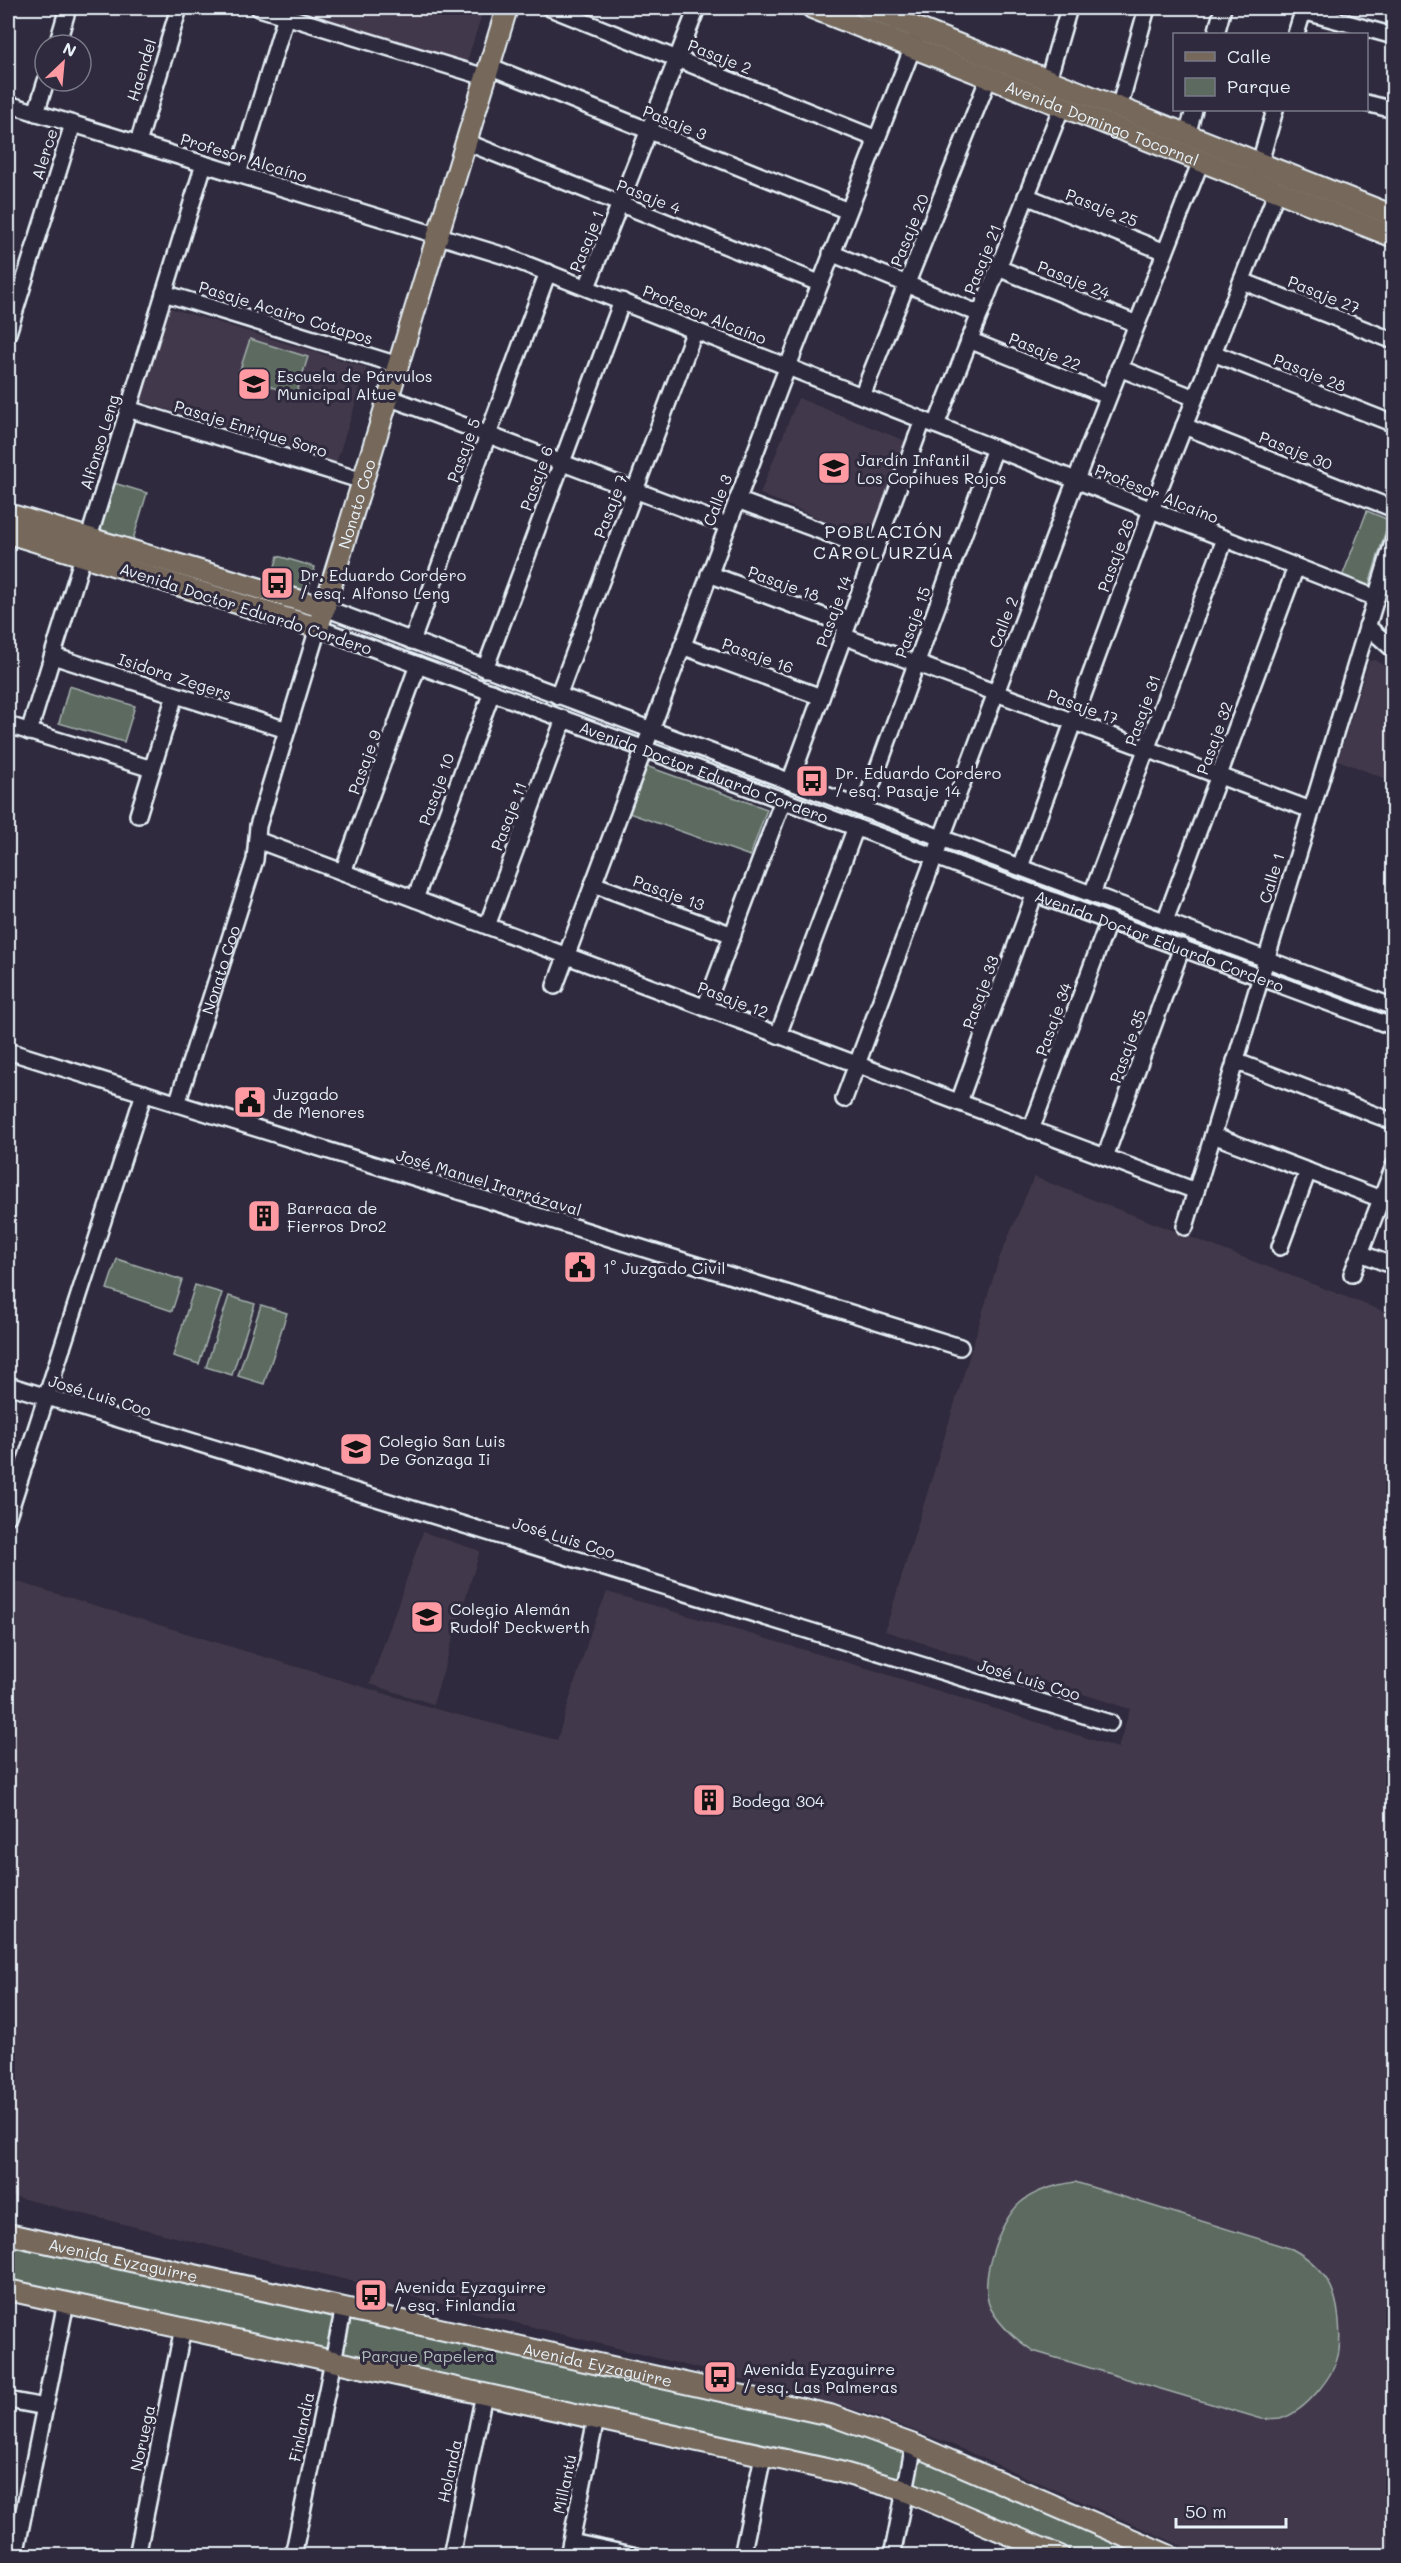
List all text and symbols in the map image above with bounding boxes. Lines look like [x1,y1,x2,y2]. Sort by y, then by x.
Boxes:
north arrow [33,33,93,93]
legend [1173,33,1368,111]
street label: Pasaje 2 [685,34,755,78]
street label: Haendel [122,36,160,104]
text: N [60,37,80,61]
text: Calle [1227,44,1271,68]
text: Parque [1227,74,1291,98]
street label: Avenida Domingo Tocornal [1003,75,1202,170]
street label: Pasaje 3 [640,100,710,144]
street label: Alerce [26,126,62,182]
street label: Profesor Alcaíno [178,128,310,186]
street label: Pasaje 4 [614,174,685,219]
street label: Pasaje 25 [1063,183,1141,231]
street label: Pasaje 20 [885,190,933,269]
street label: Pasaje 1 [564,207,608,275]
street label: Pasaje 21 [958,221,1006,297]
street label: Pasaje 24 [1035,255,1114,303]
street label: Pasaje 27 [1285,270,1363,318]
street label: Pasaje Acairo Cotapos [196,276,376,348]
street label: Profesor Alcaíno [640,280,770,348]
street label: Pasaje 22 [1006,327,1084,375]
street label: Pasaje 28 [1271,348,1350,396]
place label: Escuela de Párvulos Municipal Altue [277,365,433,404]
school or university icon: Escuela de Párvulos Municipal Altue [236,366,272,402]
street label: Alfonso Leng [75,392,123,492]
street label: Pasaje Enrique Soro [172,395,330,461]
street label: Pasaje 5 [442,415,484,485]
street label: Pasaje 30 [1256,426,1336,474]
street label: Pasaje 6 [515,443,557,513]
place label: Jardín Infantil Los Copihues Rojos [857,449,1006,488]
school or university icon: Jardín Infantil Los Copihues Rojos [816,450,852,486]
street label: Nonato Coo [332,457,379,551]
street label: Profesor Alcaíno [1092,459,1222,527]
street label: Pasaje 7 [588,471,632,541]
street label: Calle 3 [698,471,736,529]
street label: Pasaje 26 [1092,515,1138,595]
district label: POBLACIÓN CAROL URZÚA [813,519,955,564]
street label: Avenida Doctor Eduardo Cordero [117,557,375,659]
street label: Pasaje 18 [745,560,823,606]
place label: Dr. Eduardo Cordero / esq. Alfonso Leng [300,564,466,603]
bus stop icon: Dr. Eduardo Cordero / esq. Alfonso Leng [259,565,295,601]
street label: Pasaje 14 [810,572,856,650]
street label: Pasaje 15 [889,583,935,661]
street label: Calle 2 [984,593,1022,651]
street label: Pasaje 16 [719,632,797,678]
street label: Isidora Zegers [116,648,234,704]
street label: Pasaje 31 [1119,671,1165,749]
street label: Pasaje 17 [1045,683,1121,729]
street label: Pasaje 32 [1191,699,1237,777]
street label: Avenida Doctor Eduardo Cordero [577,715,832,827]
street label: Pasaje 9 [343,727,385,797]
street label: Pasaje 10 [413,750,459,828]
place label: Dr. Eduardo Cordero / esq. Pasaje 14 [835,762,1001,801]
bus stop icon: Dr. Eduardo Cordero / esq. Pasaje 14 [794,763,830,799]
street label: Pasaje 11 [485,779,531,853]
street label: Calle 1 [1253,850,1289,906]
street label: Pasaje 13 [630,869,708,915]
street label: Avenida Doctor Eduardo Cordero [1032,884,1287,996]
street label: Nonato Coo [196,923,244,1017]
street label: Pasaje 33 [957,952,1003,1032]
street label: Pasaje 12 [695,976,771,1022]
street label: Pasaje 34 [1030,979,1076,1059]
street label: Pasaje 35 [1104,1006,1150,1086]
place label: Juzgado de Menores [273,1083,365,1122]
public building icon: Juzgado de Menores [232,1084,268,1120]
street label: José Manuel Irarrázaval [394,1144,584,1220]
place label: Barraca de Fierros Dro2 [287,1197,387,1236]
building icon: Barraca de Fierros Dro2 [246,1198,282,1234]
public building icon: 1° Juzgado Civil [562,1249,598,1285]
place label: 1° Juzgado Civil [603,1257,726,1278]
street label: José Luis Coo [46,1369,154,1421]
place label: Colegio San Luis De Gonzaga Ii [379,1430,505,1469]
school or university icon: Colegio San Luis De Gonzaga Ii [338,1431,374,1467]
street label: José Luis Coo [510,1511,618,1563]
place label: Colegio Alemán Rudolf Deckwerth [450,1598,589,1637]
school or university icon: Colegio Alemán Rudolf Deckwerth [409,1599,445,1635]
street label: José Luis Coo [975,1653,1083,1705]
building icon: Bodega 304 [691,1782,727,1818]
place label: Bodega 304 [732,1790,825,1811]
street label: Avenida Eyzaguirre [47,2233,200,2286]
place label: Avenida Eyzaguirre / esq. Finlandia [394,2276,546,2315]
bus stop icon: Avenida Eyzaguirre / esq. Finlandia [353,2277,389,2313]
street label: Avenida Eyzaguirre [521,2337,674,2391]
park label: Parque Papelera [361,2345,495,2366]
place label: Avenida Eyzaguirre / esq. Las Palmeras [743,2358,898,2397]
bus stop icon: Avenida Eyzaguirre / esq. Las Palmeras [702,2359,738,2395]
street label: Finlandia [283,2390,319,2464]
street label: Noruega [125,2403,159,2473]
street label: Holanda [432,2438,466,2504]
street label: Millantú [547,2452,581,2516]
scale bar [1176,2491,1286,2529]
text: 50 m [1185,2499,1227,2523]

